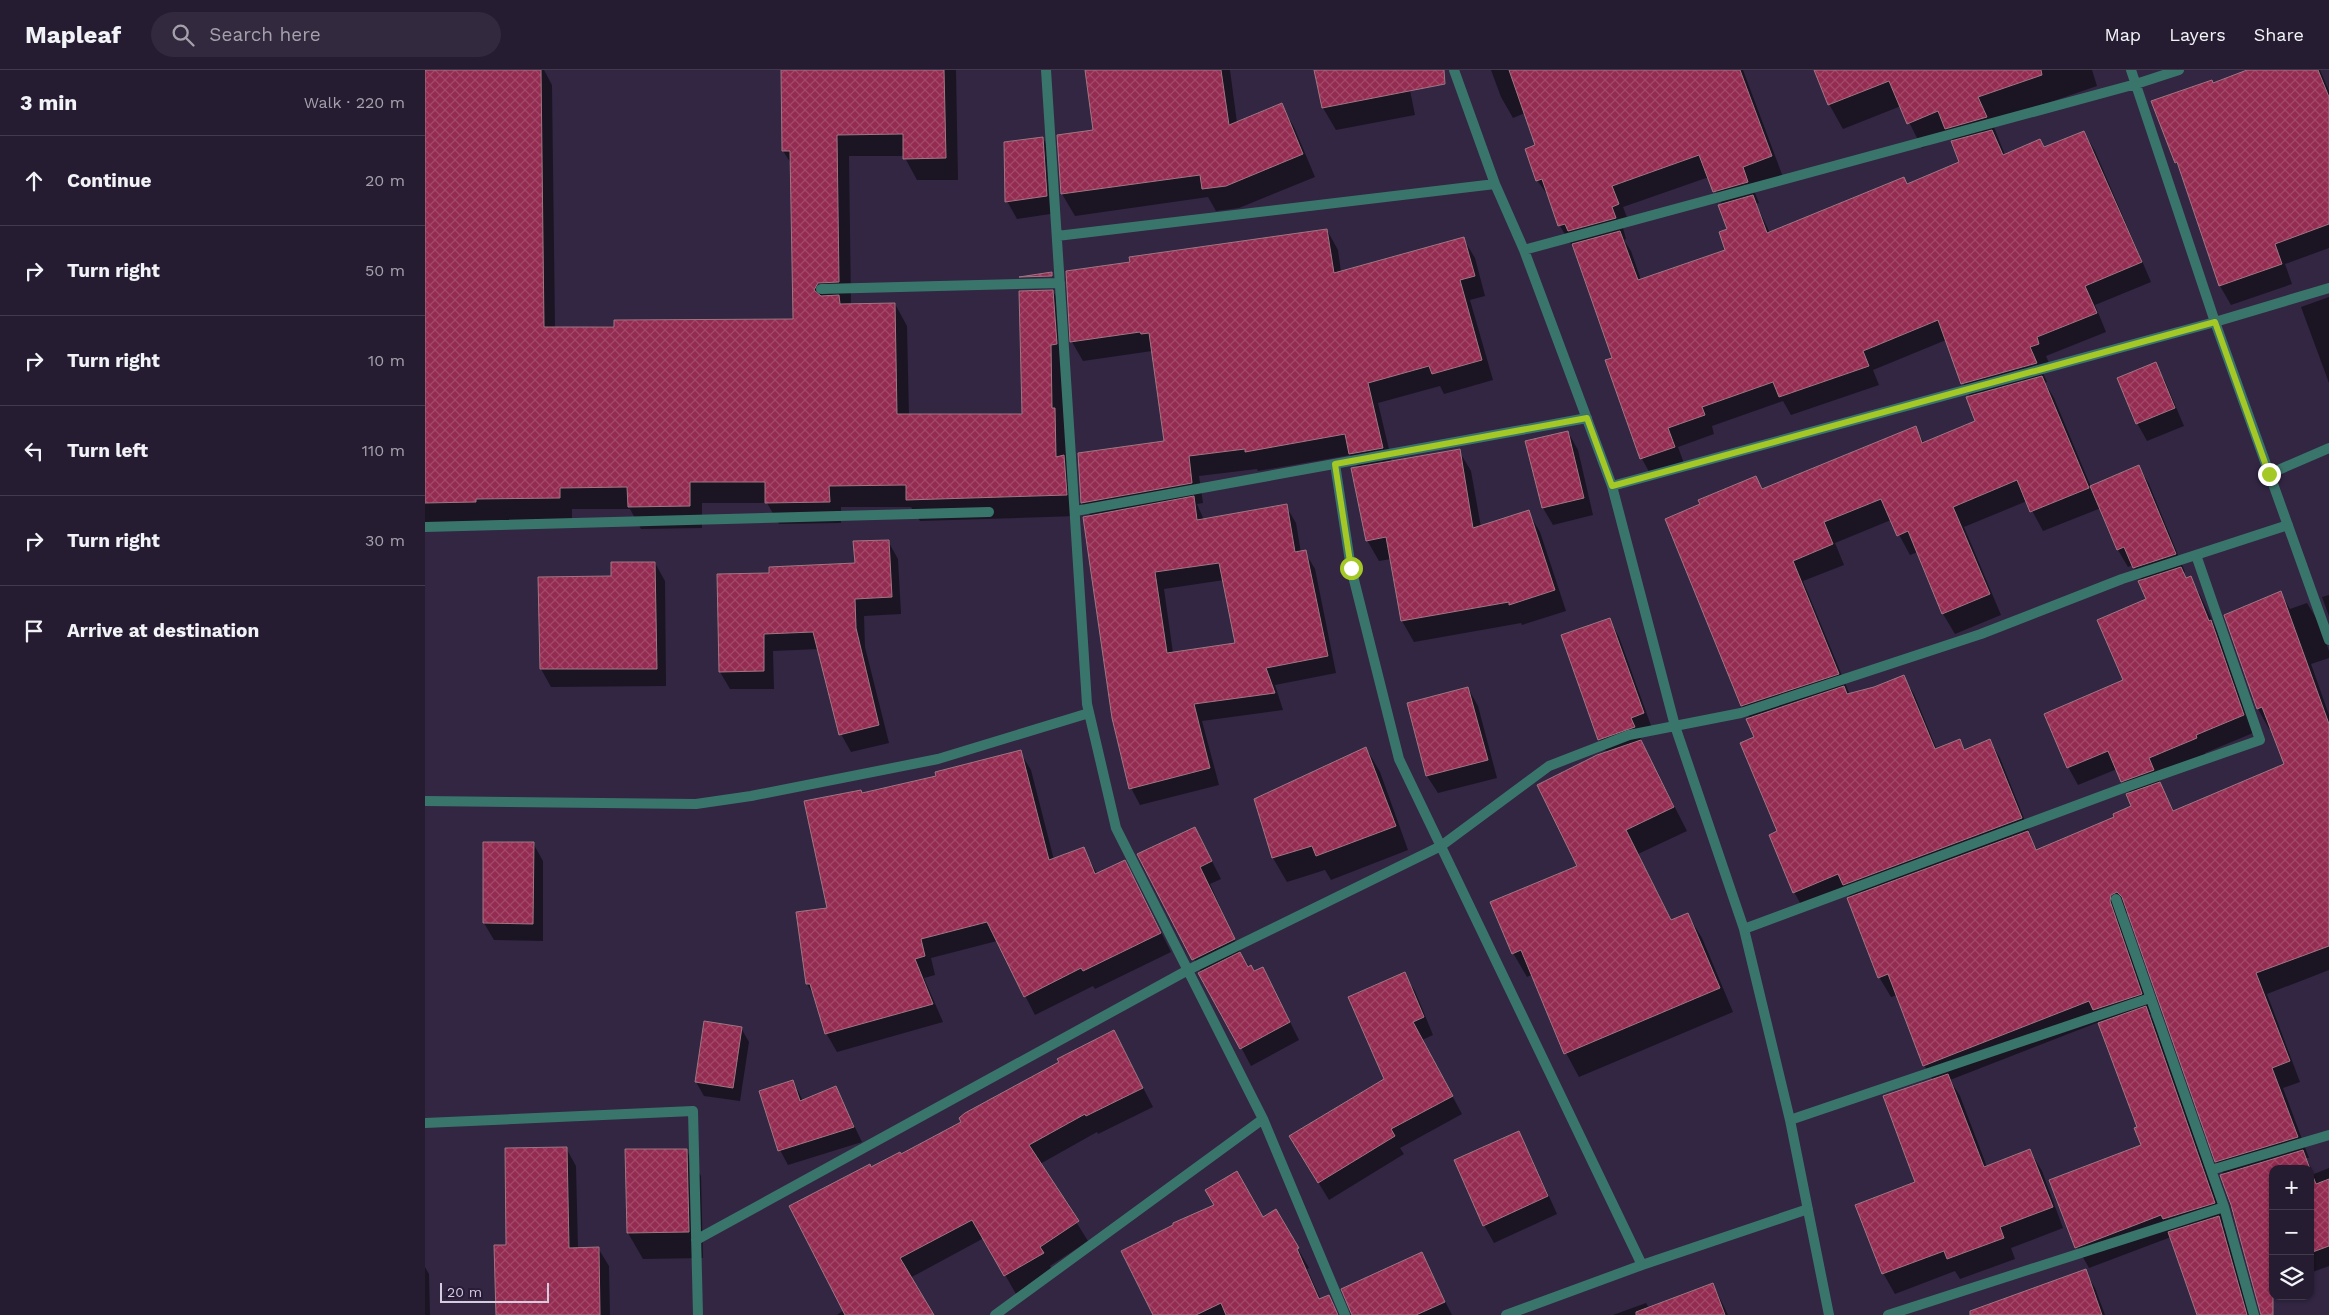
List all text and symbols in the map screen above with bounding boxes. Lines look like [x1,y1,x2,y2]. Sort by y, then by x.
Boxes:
search box [151,12,501,57]
text: Mapleaf [25,21,121,49]
icon: search [169,21,197,49]
text: Search here [209,23,321,46]
text: Map [2104,24,2141,45]
text: Layers [2169,24,2226,45]
text: Share [2254,24,2304,45]
text: 3 min [20,90,77,115]
text: Walk · 220 m [304,93,405,112]
icon: ahead [20,167,48,195]
text: Continue [67,169,151,192]
text: 20 m [365,171,405,190]
icon: right [20,257,48,285]
text: Turn right [67,259,160,282]
text: 50 m [365,261,405,280]
icon: right [20,347,48,375]
text: Turn right [67,349,160,372]
text: 10 m [368,351,405,370]
icon: left [20,437,48,465]
text: Turn left [67,439,148,462]
text: 110 m [362,441,405,460]
route end [2258,463,2281,486]
icon: right [20,527,48,555]
text: Turn right [67,529,160,552]
text: 30 m [365,531,405,550]
route start [1340,557,1363,580]
icon: arrive [20,617,48,645]
text: Arrive at destination [67,619,259,642]
map controls [2269,1165,2314,1300]
button: + [2269,1165,2314,1210]
button: − [2269,1210,2314,1255]
button: layers [2269,1255,2314,1300]
scale bar [440,1280,549,1303]
text: 20 m [447,1284,482,1300]

